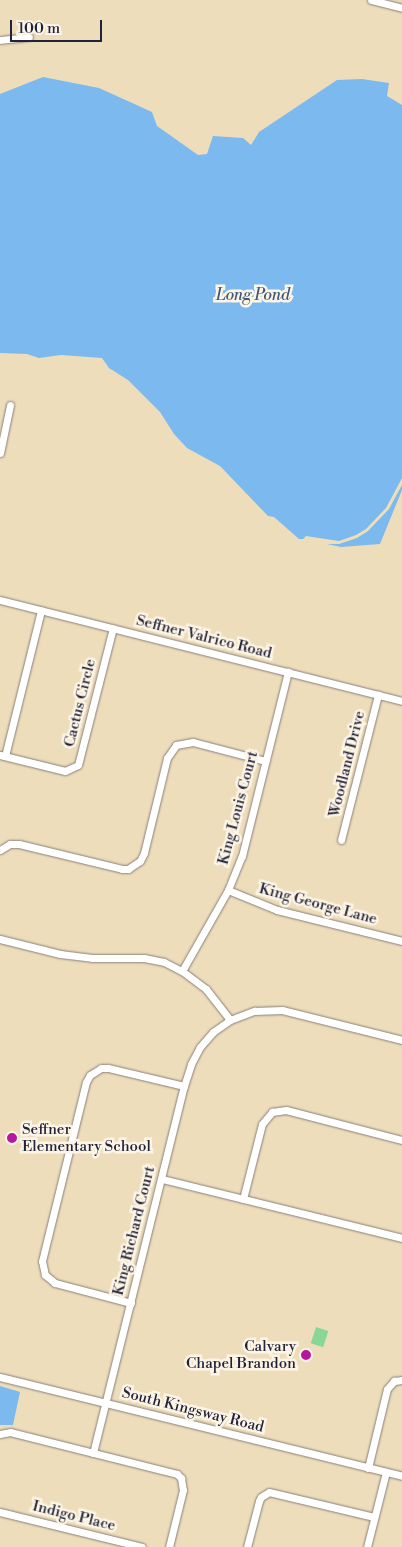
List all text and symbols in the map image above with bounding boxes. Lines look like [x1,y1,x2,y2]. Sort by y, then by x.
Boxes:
scale bar [12,10,105,42]
text: 100 m [18,19,60,38]
water label: Long Pond [216,285,290,305]
street label: Seffner Valrico Road [134,611,274,663]
street label: Cactus Circle [60,657,100,749]
street label: Woodland Drive [325,709,369,819]
street label: King Louis Court [214,749,262,867]
street label: King George Lane [257,880,379,928]
place label: Seffner Elementary School [22,1120,151,1155]
marker: Seffner Elementary School [6,1132,18,1144]
street label: King Richard Court [109,1165,159,1297]
place label: Calvary Chapel Brandon [186,1337,296,1372]
marker: Calvary Chapel Brandon [300,1349,312,1361]
street label: South Kingsway Road [120,1384,266,1436]
street label: Indigo Place [31,1497,117,1535]

